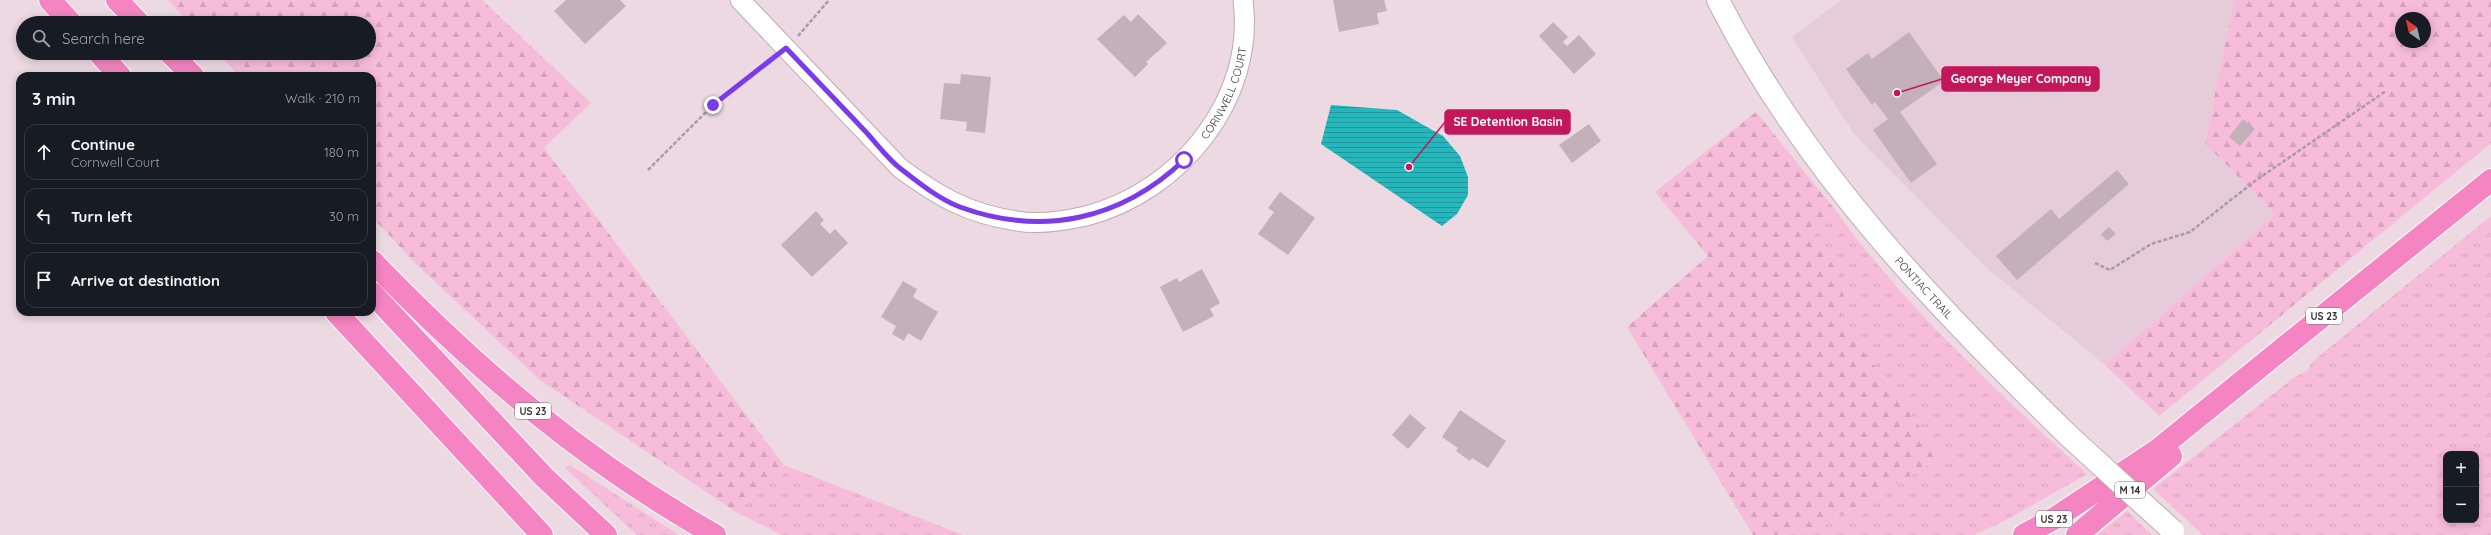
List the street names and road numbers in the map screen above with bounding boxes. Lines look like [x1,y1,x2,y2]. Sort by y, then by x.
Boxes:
street label: CORNWELL COURT [1198,46,1250,142]
street label: PONTIAC TRAIL [1892,254,1956,322]
road number: US 23 [2306,308,2342,324]
road number: US 23 [515,403,551,419]
road number: M 14 [2115,482,2145,498]
road number: US 23 [2036,511,2072,527]

